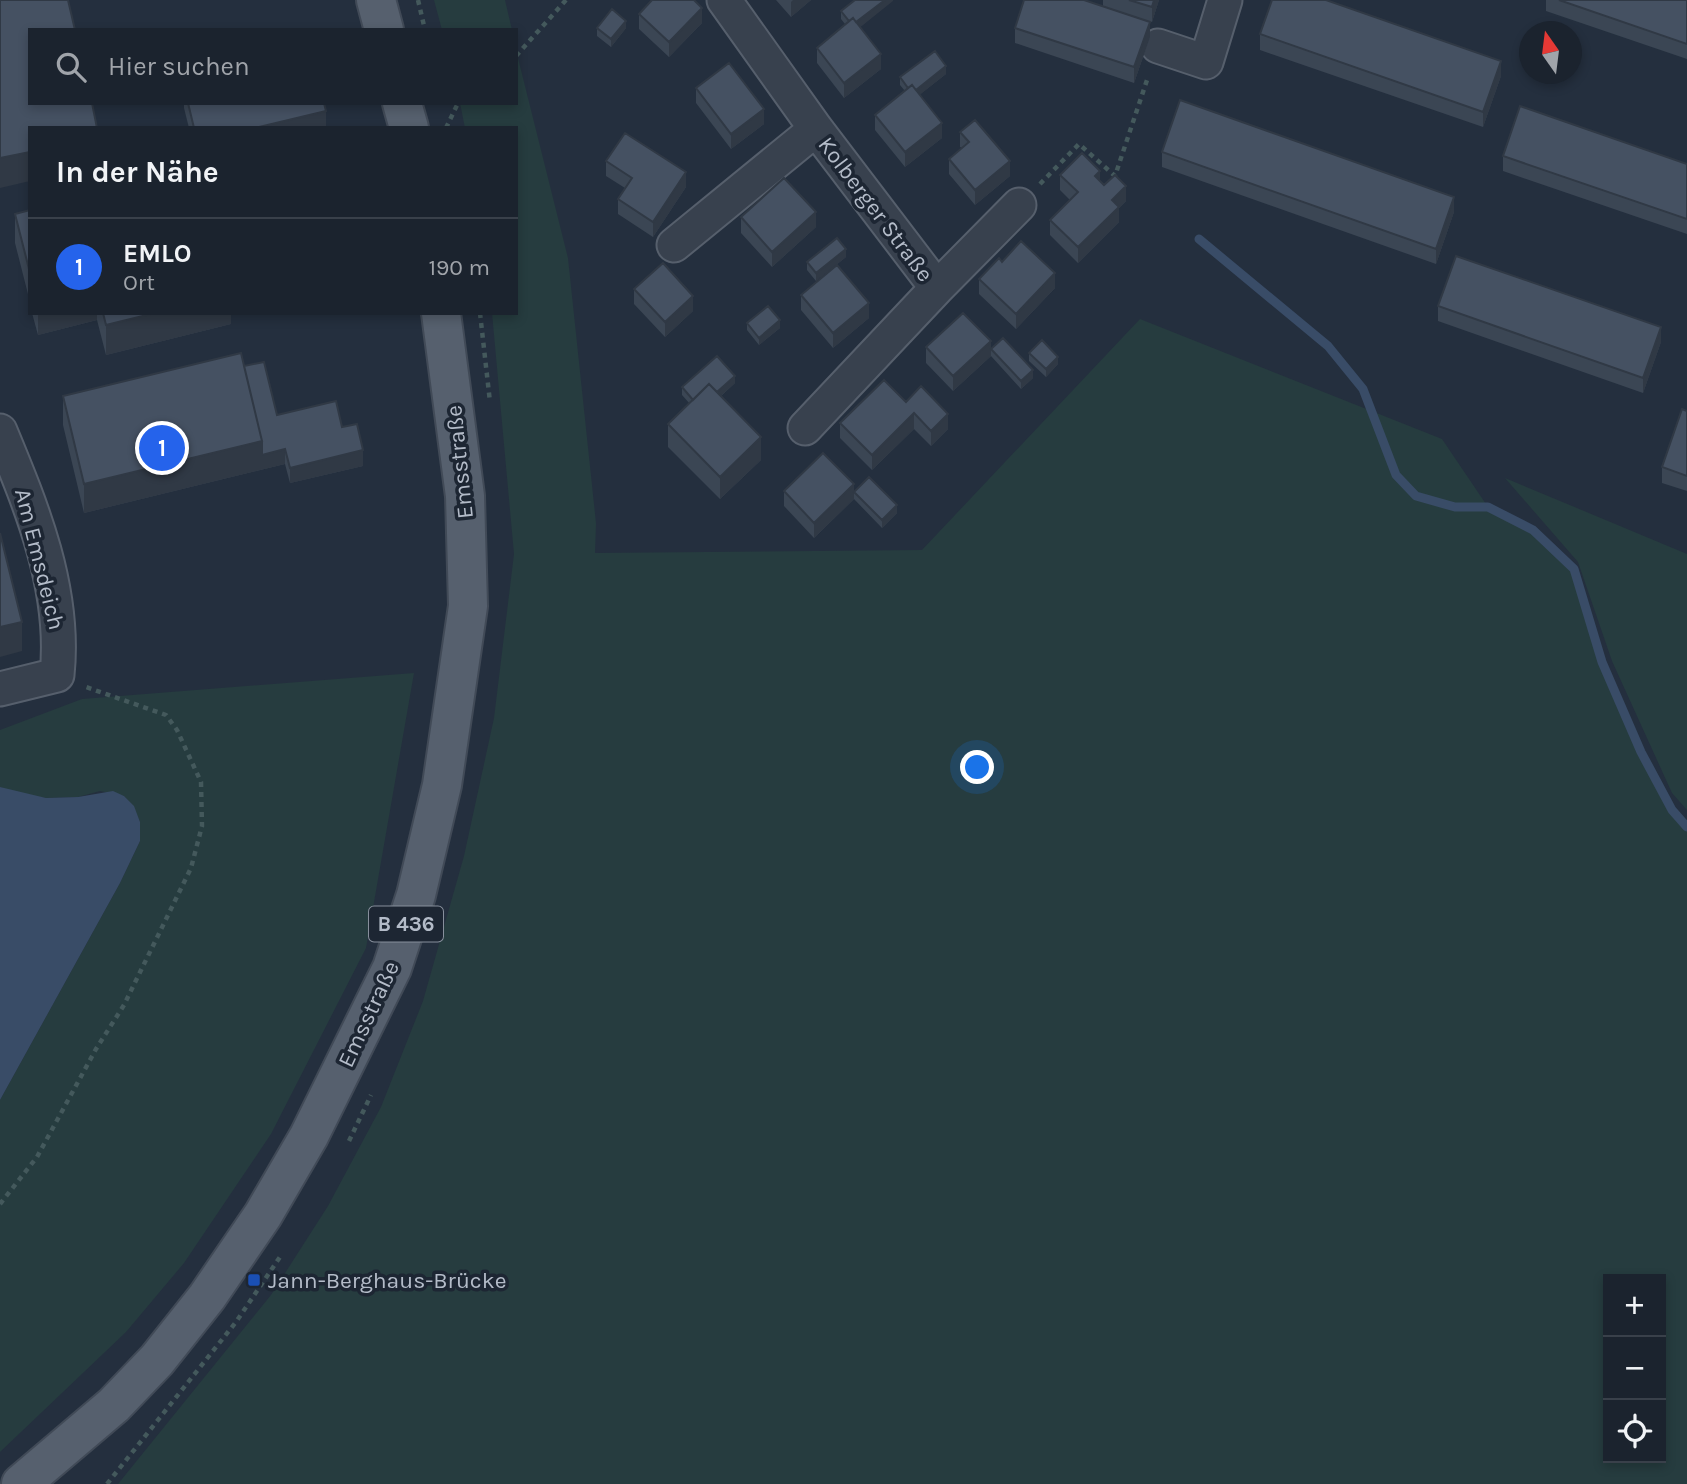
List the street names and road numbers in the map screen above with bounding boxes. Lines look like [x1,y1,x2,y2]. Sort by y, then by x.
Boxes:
street label: Kolberger Straße [812,132,939,287]
street label: Emsstraße [440,404,479,520]
street label: Am Emsdeich [9,486,70,633]
road number: B 436 [369,906,443,942]
street label: Emsstraße [332,957,405,1072]

